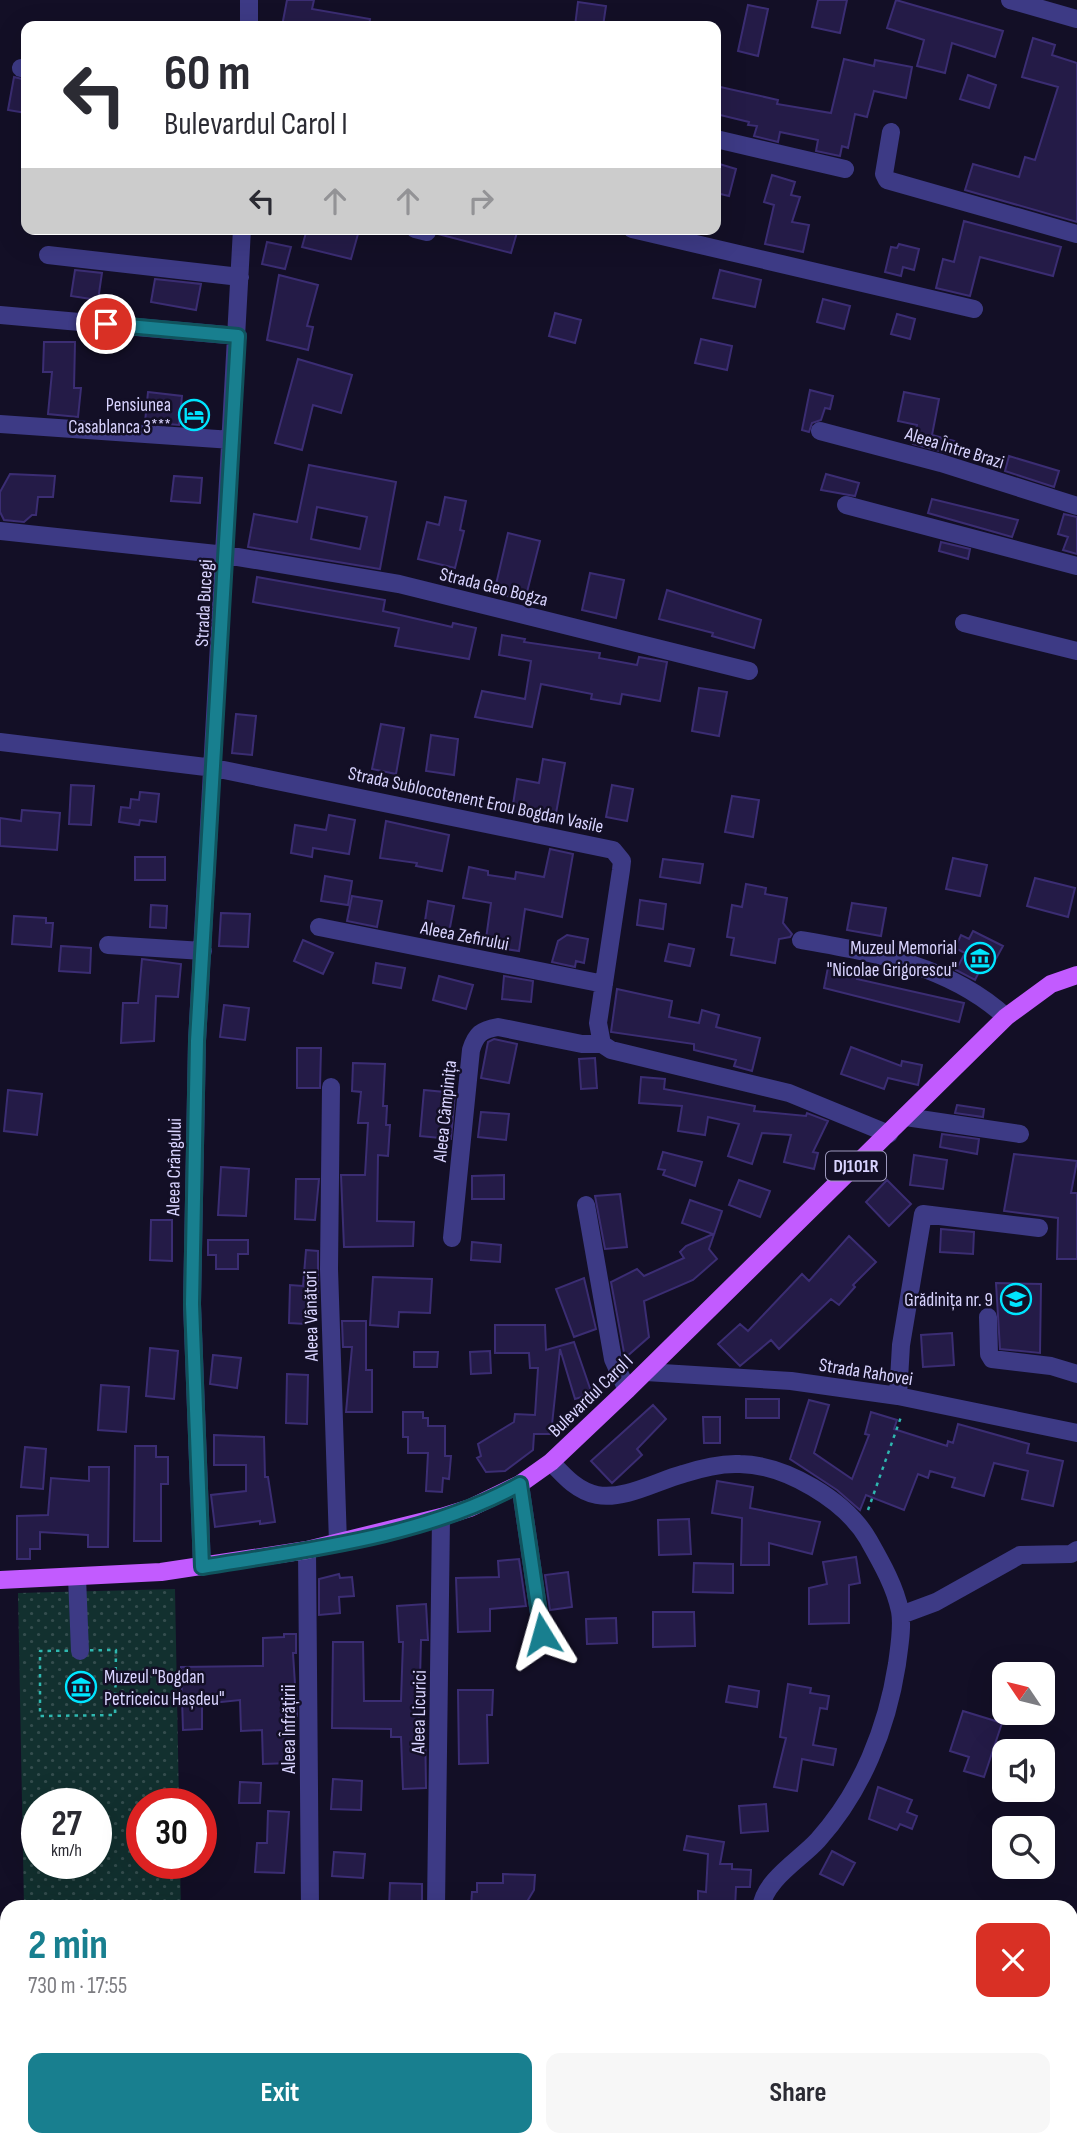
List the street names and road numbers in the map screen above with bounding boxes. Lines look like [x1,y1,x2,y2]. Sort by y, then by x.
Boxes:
street label: Aleea Între Brazi [901,422,1007,474]
street label: Strada Bucegi [191,559,218,647]
street label: Strada Geo Bogza [437,563,550,612]
street label: Strada Sublocotenent Erou Bogdan Vasile [346,762,605,839]
street label: Aleea Zefirului [418,916,511,956]
street label: Aleea Câmpinița [429,1059,462,1164]
street label: Aleea Crângului [162,1118,187,1217]
road number: DJ101R [826,1152,886,1181]
street label: Aleea Vânători [299,1270,324,1363]
street label: Bulevardul Carol I [544,1350,638,1442]
street label: Strada Rahovei [817,1354,914,1391]
street label: Aleea Licurici [407,1670,432,1755]
street label: Aleea Înfrățirii [278,1684,301,1775]

